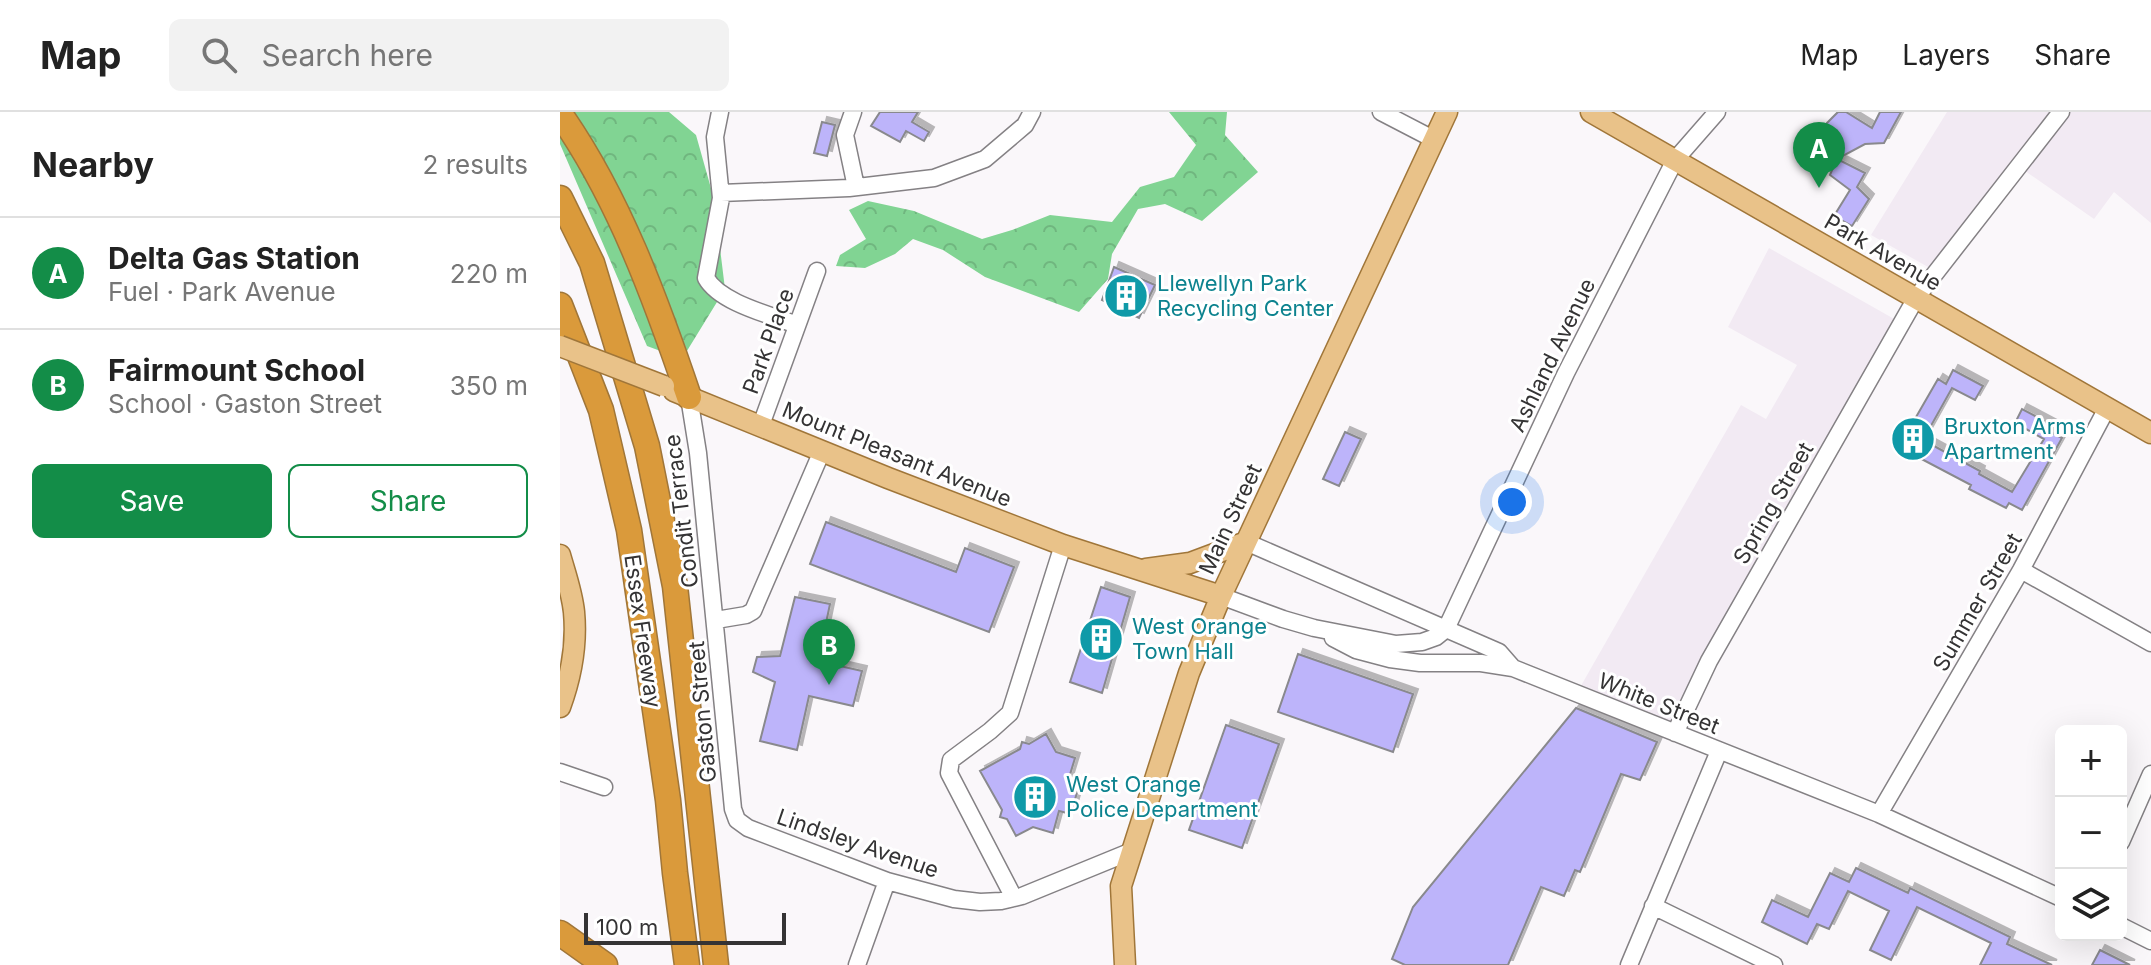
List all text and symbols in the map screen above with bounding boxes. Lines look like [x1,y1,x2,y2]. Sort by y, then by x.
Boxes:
search box [169,19,729,91]
text: Map [40,32,121,78]
icon: search [197,33,241,77]
text: Search here [261,37,433,73]
text: Map [1800,38,1858,72]
text: Layers [1902,38,1990,72]
text: Share [2034,38,2111,72]
pin: A [1793,122,1845,188]
text: Nearby [32,144,154,185]
text: 2 results [423,149,528,180]
street label: Park Avenue [1820,208,1946,296]
text: Delta Gas Station [108,240,360,276]
text: A [48,258,68,289]
text: 220 m [450,258,528,289]
place label: Llewellyn Park Recycling Center [1157,270,1334,321]
building icon: Llewellyn Park Recycling Center [1102,272,1150,320]
street label: Ashland Avenue [1504,274,1600,436]
text: Fuel · Park Avenue [108,276,336,307]
street label: Park Place [737,285,799,397]
text: Fairmount School [108,352,365,388]
text: B [49,370,67,401]
text: 350 m [450,370,528,401]
text: School · Gaston Street [108,388,382,419]
street label: Mount Pleasant Avenue [779,396,1015,512]
place label: Bruxton Arms Apartment [1944,413,2086,464]
building icon: Bruxton Arms Apartment [1889,415,1937,463]
street label: Condit Terrace [659,433,703,589]
street label: Spring Street [1728,437,1818,569]
street label: Main Street [1193,460,1267,578]
button: Save [32,464,272,538]
button: Share [288,464,528,538]
your location [1492,482,1532,522]
street label: Summer Street [1927,528,2027,676]
street label: Essex Freeway [619,552,667,710]
place label: West Orange Town Hall [1132,613,1267,664]
building icon: West Orange Town Hall [1077,615,1125,663]
pin: B [803,619,855,685]
street label: Gaston Street [683,640,721,784]
street label: White Street [1595,667,1723,739]
map controls [2055,725,2127,941]
button: + [2055,725,2127,797]
place label: West Orange Police Department [1066,771,1258,822]
building icon: West Orange Police Department [1011,773,1059,821]
button: − [2055,797,2127,869]
street label: Lindsley Avenue [774,803,942,883]
button: layers [2055,869,2127,941]
scale bar [584,909,786,945]
text: 100 m [596,914,658,940]

